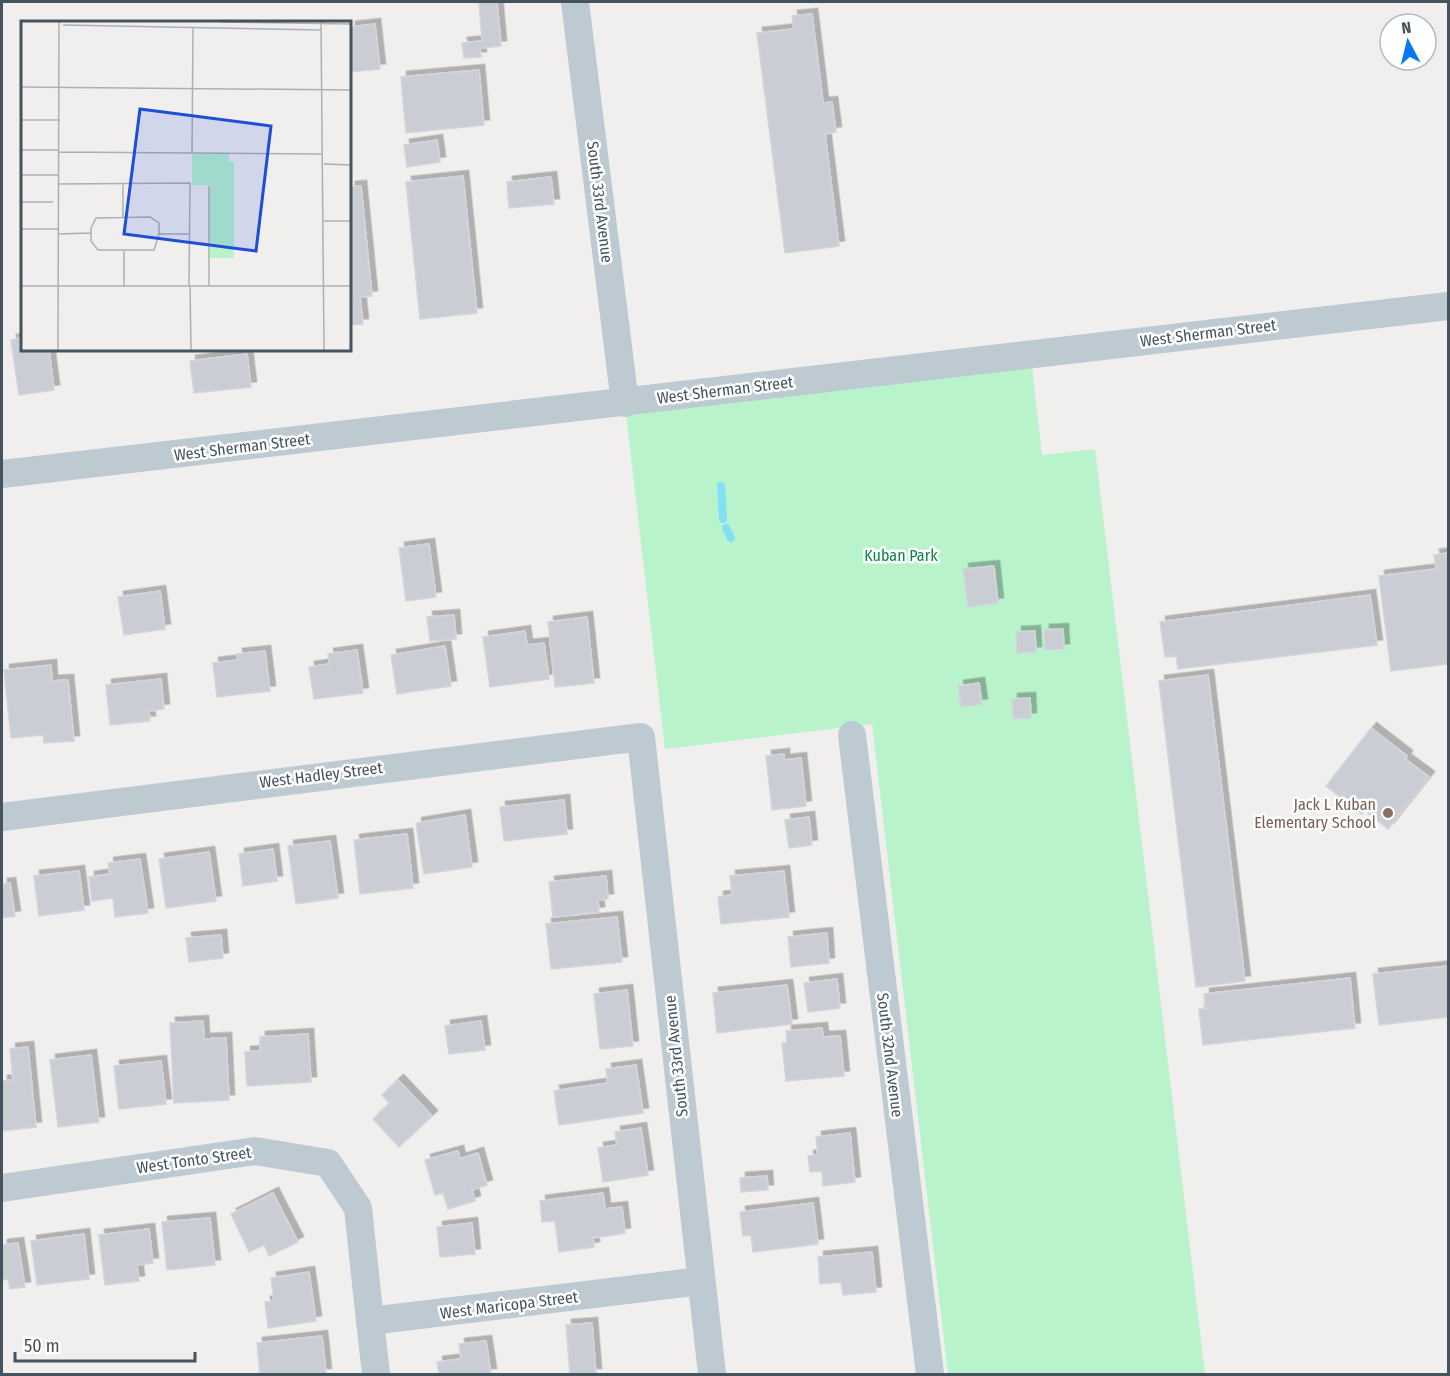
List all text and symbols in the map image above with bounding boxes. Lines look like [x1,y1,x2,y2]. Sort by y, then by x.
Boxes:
north arrow [1378,12,1438,72]
text: N [1400,18,1412,38]
inset map [21,21,351,351]
street label: South 33rd Avenue [583,140,617,264]
street label: West Sherman Street [1139,315,1278,351]
street label: West Sherman Street [656,372,795,408]
street label: West Sherman Street [173,429,312,465]
park label: Kuban Park [864,546,938,565]
street label: West Hadley Street [258,758,384,792]
place label: Jack L Kuban Elementary School [1254,795,1376,832]
marker: Jack L Kuban Elementary School [1381,806,1395,820]
street label: South 32nd Avenue [873,992,907,1118]
street label: South 33rd Avenue [660,994,692,1118]
street label: West Tonto Street [136,1142,253,1177]
street label: West Maricopa Street [439,1287,580,1323]
scale bar [15,1325,195,1363]
text: 50 m [24,1335,60,1357]

